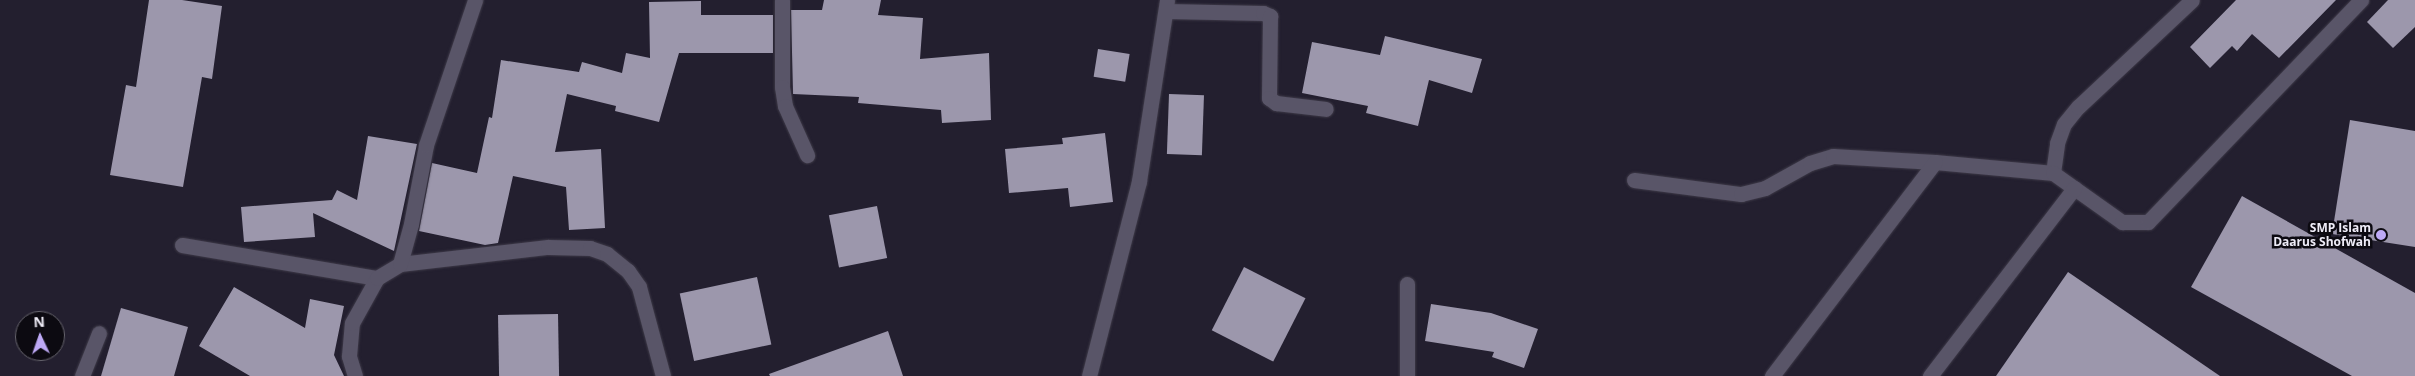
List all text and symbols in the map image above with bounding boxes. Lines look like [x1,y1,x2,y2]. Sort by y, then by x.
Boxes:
place label: SMP Islam Daarus Shofwah [2273,221,2371,249]
marker: SMP Islam Daarus Shofwah [2375,229,2387,241]
north arrow [15,311,65,361]
text: N [33,312,45,331]

